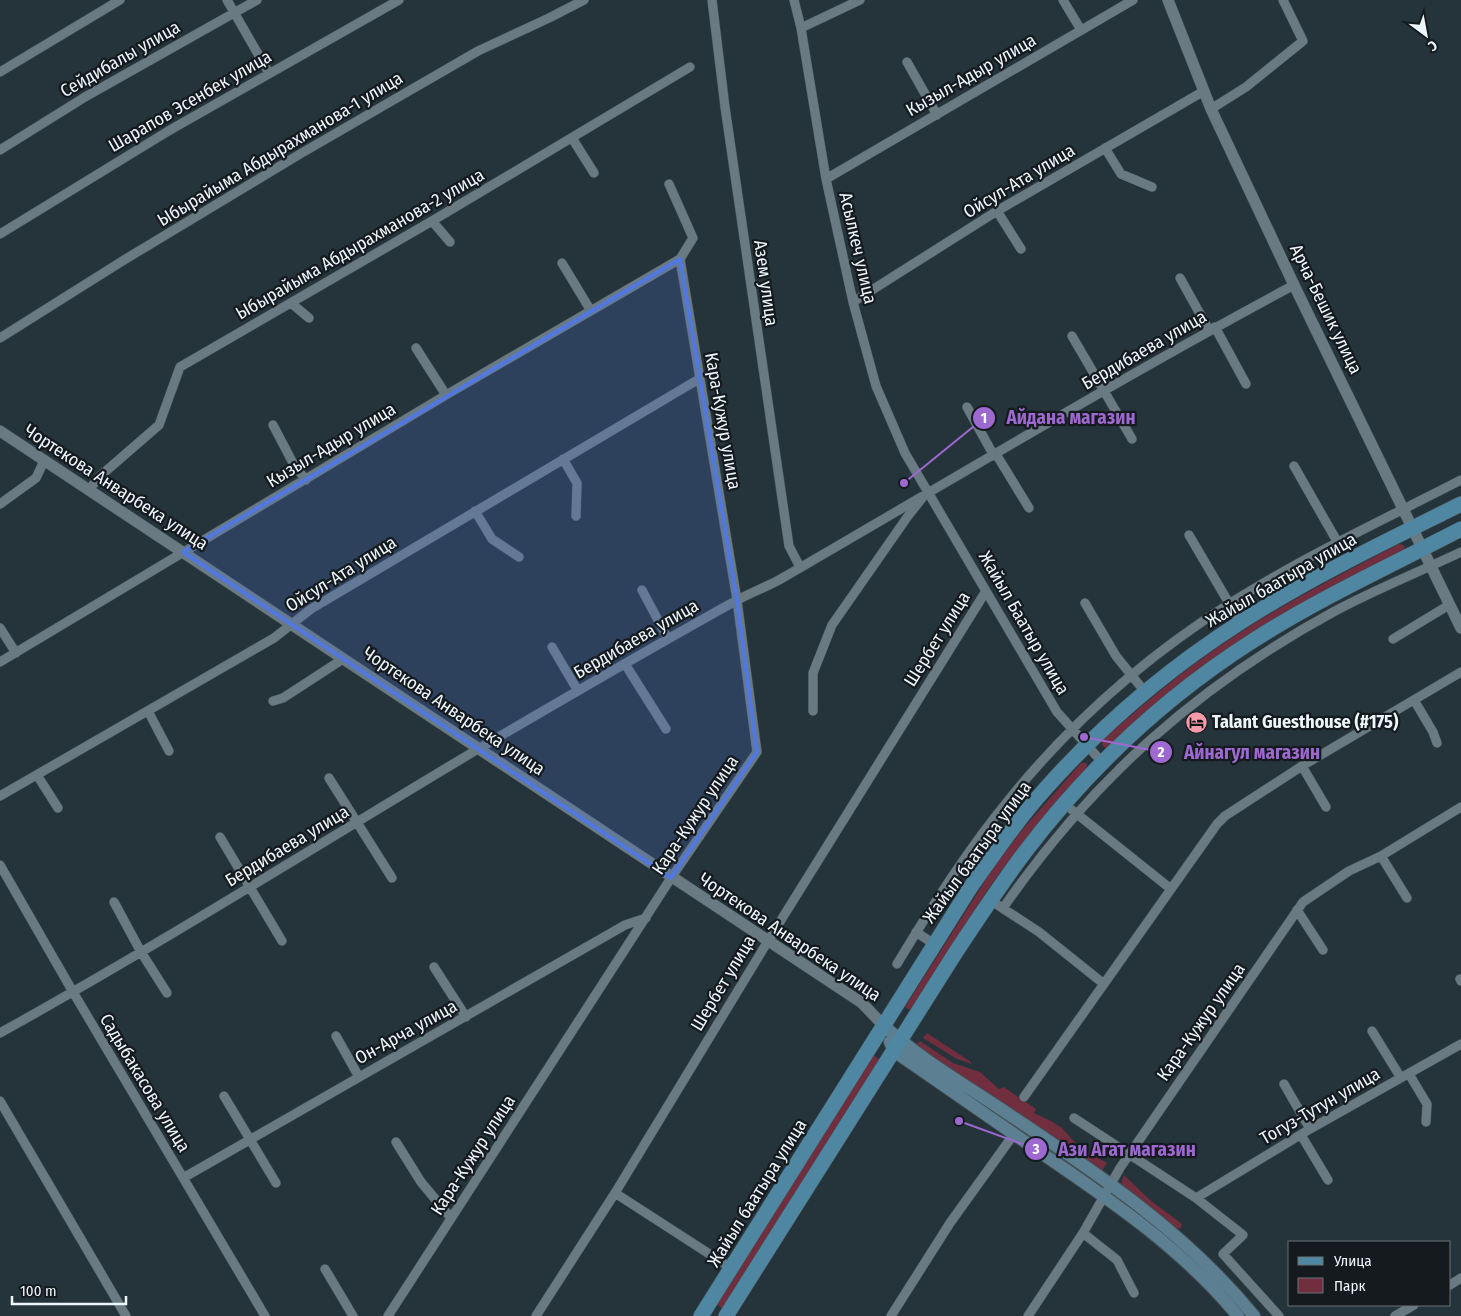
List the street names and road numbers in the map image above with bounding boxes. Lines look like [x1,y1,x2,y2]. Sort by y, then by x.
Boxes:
street label: Сейдибалы улица [56,16,184,102]
street label: Кызыл-Адыр улица [902,29,1040,121]
street label: Шарапов Эсенбек улица [105,45,276,157]
street label: Ыбырайыма Абдырахманова-1 улица [153,67,407,231]
street label: Ойсул-Ата улица [959,139,1079,223]
street label: Ыбырайыма Абдырахманова-2 улица [232,164,488,324]
street label: Асылкеч улица [834,190,882,306]
street label: Азем улица [749,239,783,328]
street label: Арча-Бешик улица [1285,240,1367,378]
street label: Бердибаева улица [1078,305,1210,395]
street label: Кара-Кужур улица [700,351,746,491]
street label: Кызыл-Адыр улица [262,398,400,492]
street label: Чортекова Анварбека улица [20,419,212,555]
street label: Жайыл баатыра улица [1202,528,1360,632]
street label: Ойсул-Ата улица [282,531,401,617]
street label: Жайыл Баатыр улица [974,547,1074,699]
street label: Шербет улица [899,587,975,691]
street label: Бердибаева улица [570,594,702,684]
street label: Чортекова Анварбека улица [359,642,549,780]
street label: Кара-Кужур улица [647,751,743,879]
street label: Жайыл баатыра улица [918,776,1036,927]
street label: Бердибаева улица [221,800,353,892]
street label: Чортекова Анварбека улица [695,868,885,1006]
street label: Шербет улица [686,931,760,1035]
street label: Кара-Кужур улица [1152,959,1250,1085]
street label: Он-Арча улица [351,995,461,1069]
street label: Садыбакасова улица [95,1010,195,1156]
street label: Тогуз-Тутун улица [1256,1063,1384,1149]
street label: Кара-Кужур улица [426,1091,520,1219]
street label: Жайыл баатыра улица [703,1115,812,1271]

